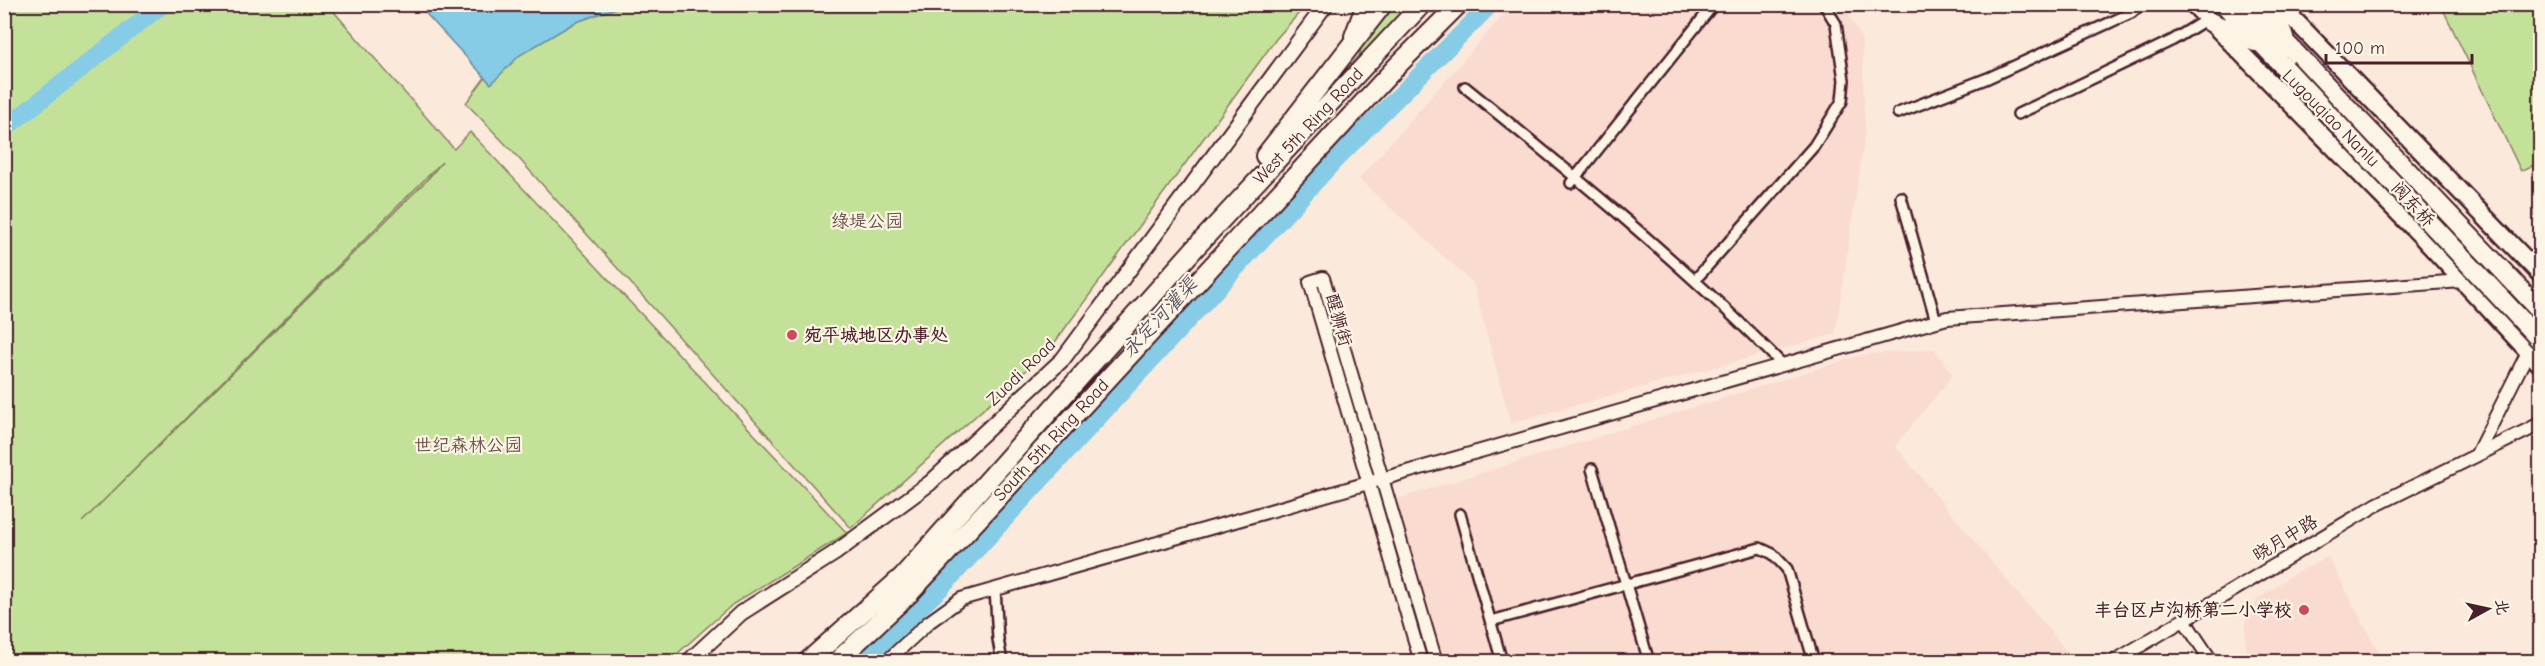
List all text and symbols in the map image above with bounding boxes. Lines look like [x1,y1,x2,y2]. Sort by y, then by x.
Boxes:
scale bar [2326,27,2472,65]
text: 100 m [2335,38,2385,59]
street label: West 5th Ring Road [1249,64,1368,189]
street label: Lugouqiao Nanlu [2278,65,2384,171]
street label: 阀东桥 [2387,177,2439,231]
park label: 绿堤公园 [831,211,903,232]
water label: 永定河灌渠 [1117,271,1203,362]
street label: 醒狮街 [1321,291,1356,349]
place label: 宛平城地区办事处 [804,325,948,346]
marker: 宛平城地区办事处 [785,328,799,342]
street label: Zuodi Road [983,334,1060,410]
street label: South 5th Ring Road [989,375,1113,506]
park label: 世纪森林公园 [414,435,522,456]
street label: 晓月中路 [2249,511,2322,566]
north arrow [2458,579,2518,639]
text: 北 [2492,598,2512,616]
place label: 丰台区卢沟桥第二小学校 [2094,600,2292,621]
marker: 丰台区卢沟桥第二小学校 [2297,603,2311,617]

